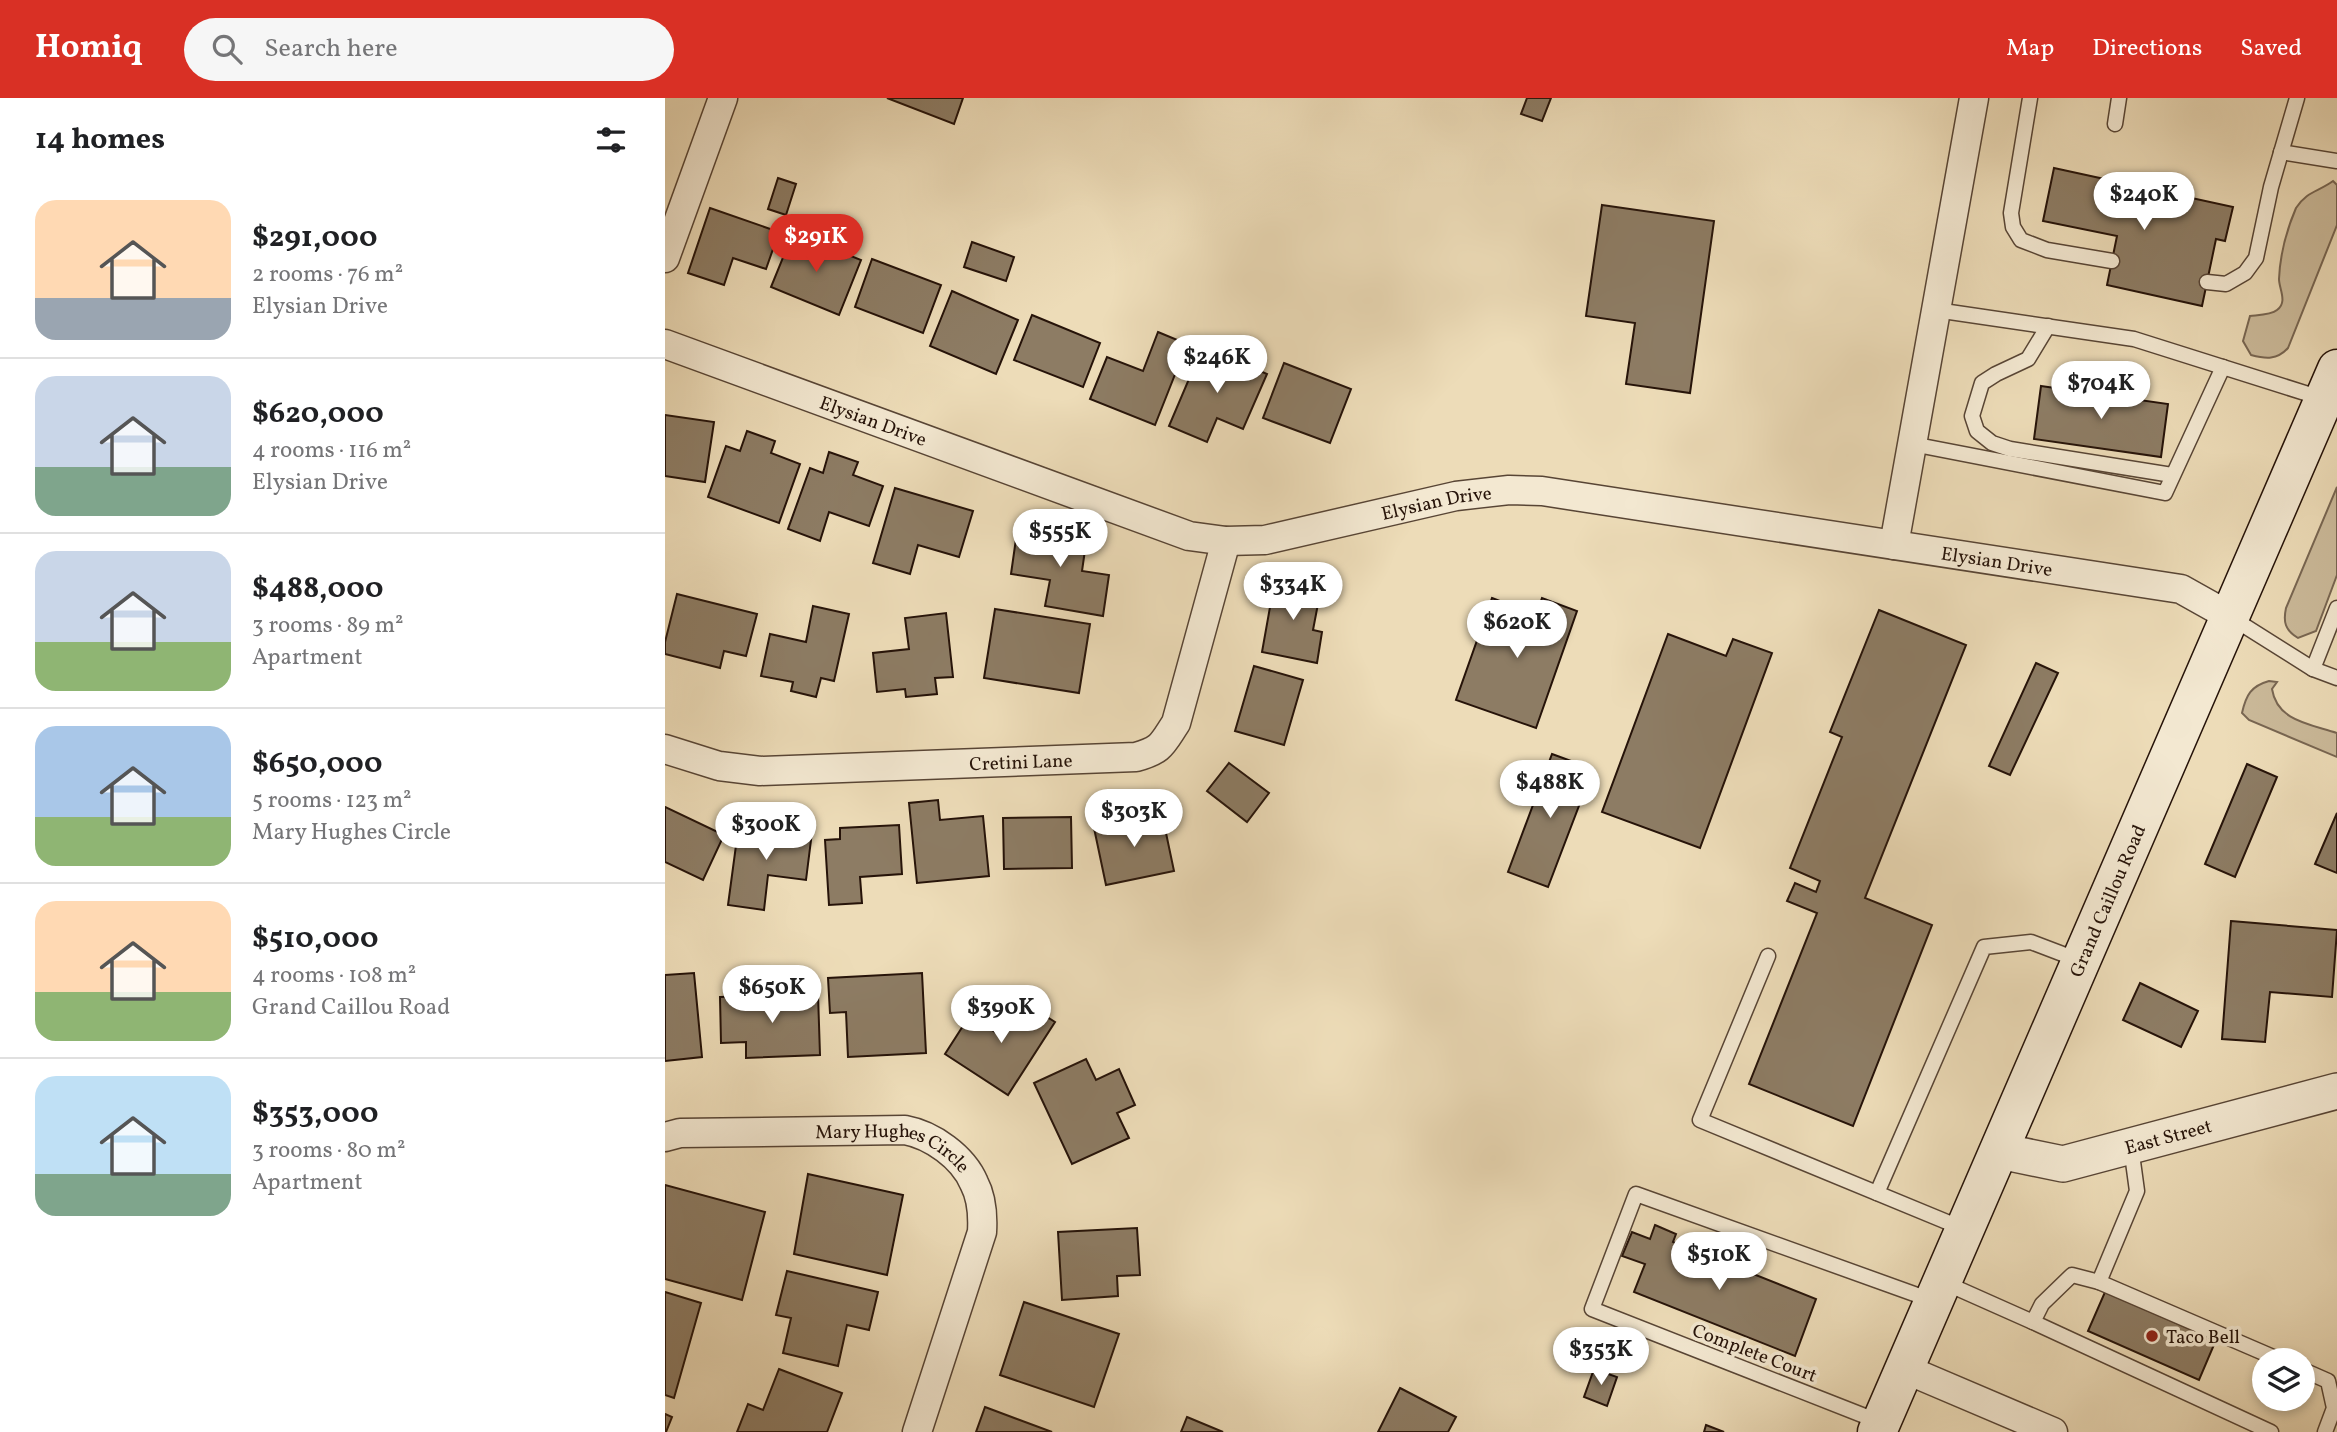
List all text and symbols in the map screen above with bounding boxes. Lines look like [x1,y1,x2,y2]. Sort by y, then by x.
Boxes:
search box [184,18,674,81]
text: Homiq [35,26,142,72]
icon: search [208,30,246,68]
text: Search here [264,31,397,67]
text: Map [2006,32,2054,66]
text: Directions [2092,32,2202,66]
text: Saved [2240,32,2302,66]
text: 14 homes [35,119,165,161]
icon: filters [592,121,630,159]
pin: $240K [2095,172,2193,232]
text: $240K [2110,179,2178,211]
pin: $291K [767,214,865,274]
text: $291,000 [252,217,378,259]
text: $291K [784,221,848,253]
icon: home [91,228,175,312]
text: 2 rooms · 76 m² [252,259,403,291]
text: Elysian Drive [252,291,388,323]
pin: $246K [1168,336,1266,395]
text: $246K [1183,342,1251,374]
pin: $704K [2052,362,2150,421]
text: $704K [2067,368,2135,400]
street label: Elysian Drive [816,391,930,454]
text: $620,000 [252,393,384,435]
icon: home [91,404,175,488]
text: 4 rooms · 116 m² [252,435,411,467]
text: Elysian Drive [252,467,388,499]
street label: Elysian Drive [1379,481,1493,528]
pin: $555K [1011,510,1109,569]
text: $555K [1029,516,1091,548]
street label: Elysian Drive [1939,541,2054,584]
pin: $334K [1244,562,1342,622]
text: $488,000 [252,568,384,610]
text: $334K [1260,569,1326,601]
icon: home [91,579,175,663]
pin: $620K [1468,601,1566,660]
text: $620K [1483,607,1551,639]
text: 3 rooms · 89 m² [252,610,404,642]
text: Apartment [252,642,363,674]
text: $650,000 [252,743,383,785]
street label: Cretini Lane [969,748,1073,778]
icon: home [91,754,175,838]
pin: $488K [1501,760,1599,820]
text: $488K [1516,767,1584,799]
text: 5 rooms · 123 m² [252,785,412,817]
pin: $303K [1085,790,1183,849]
text: $303K [1101,796,1167,828]
pin: $300K [717,802,815,862]
text: $300K [731,809,801,841]
text: Mary Hughes Circle [252,817,451,849]
street label: Grand Caillou Road [2064,821,2153,982]
text: $510,000 [252,918,378,960]
icon: home [91,929,175,1013]
text: 4 rooms · 108 m² [252,960,416,992]
pin: $650K [723,965,821,1025]
text: $650K [738,972,806,1004]
pin: $390K [952,986,1050,1045]
text: Grand Caillou Road [252,992,450,1024]
text: $390K [967,992,1035,1024]
text: $353,000 [252,1093,378,1135]
icon: home [91,1104,175,1188]
street label: East Street [2122,1114,2215,1162]
street label: Mary Hughes Circle [815,1119,975,1179]
text: 3 rooms · 80 m² [252,1135,405,1167]
text: Apartment [252,1167,363,1199]
pin: $510K [1670,1232,1768,1292]
text: $510K [1687,1239,1751,1271]
street label: Complete Court [1688,1318,1821,1390]
place label: Taco Bell [2166,1325,2240,1351]
pin: $353K [1552,1328,1650,1387]
marker: Taco Bell [2144,1328,2160,1344]
text: $353K [1569,1334,1633,1366]
map controls [2252,1348,2315,1411]
button: layers [2252,1348,2315,1411]

